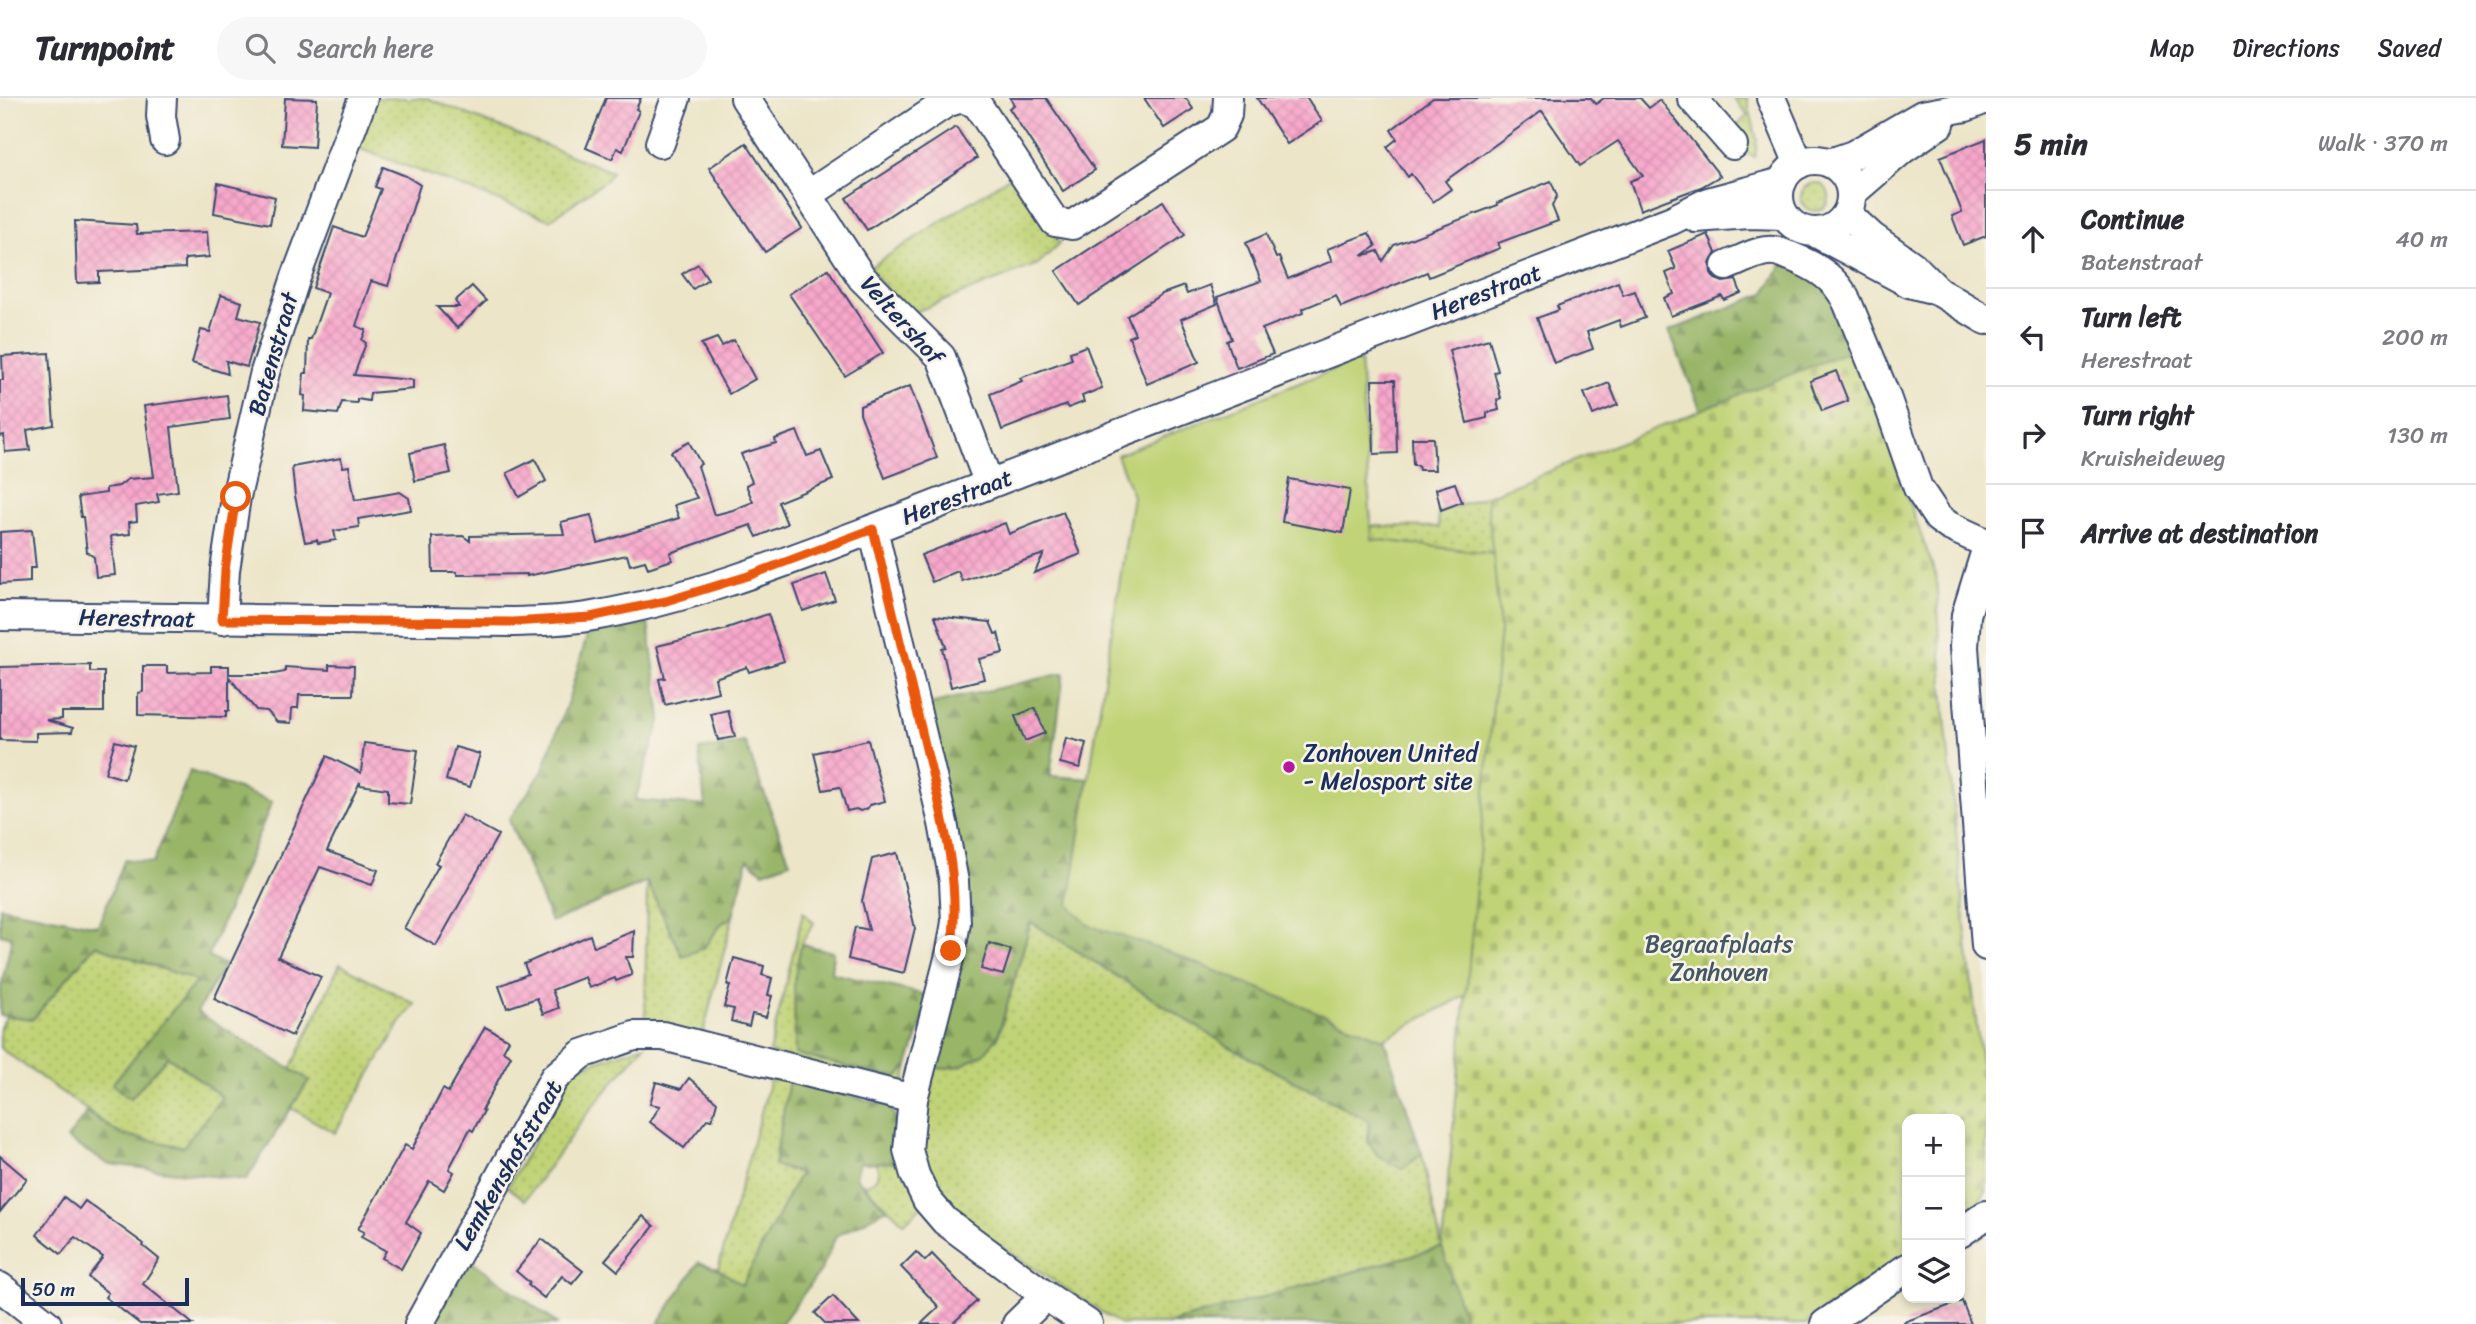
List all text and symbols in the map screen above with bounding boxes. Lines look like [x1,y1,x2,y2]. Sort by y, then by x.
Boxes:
search box [217,17,707,80]
text: Turnpoint [35,19,175,77]
text: Search here [297,25,434,71]
text: Map [2150,27,2194,69]
text: Directions [2232,27,2340,69]
text: Saved [2378,27,2441,69]
icon: search [241,29,279,67]
text: 5 min [2014,117,2088,171]
text: Walk · 370 m [2318,123,2448,164]
text: Continue [2081,196,2184,242]
text: 40 m [2395,219,2448,260]
icon: ahead [2014,220,2052,258]
text: Batenstraat [2081,242,2203,283]
street label: Herestraat [1424,251,1548,333]
street label: Veltershof [850,265,956,377]
street label: Batenstraat [235,286,311,421]
text: Turn left [2081,294,2181,340]
text: 200 m [2382,317,2448,358]
icon: left [2014,318,2052,356]
text: Herestraat [2081,340,2193,381]
text: Turn right [2081,392,2194,438]
text: 130 m [2387,415,2448,456]
icon: right [2014,416,2052,454]
text: Kruisheideweg [2081,438,2226,479]
street label: Herestraat [895,456,1019,538]
route start [220,481,251,512]
text: Arrive at destination [2081,510,2318,556]
icon: arrive [2014,514,2052,552]
street label: Herestraat [78,596,196,640]
place label: Zonhoven United - Melosport site [1303,732,1480,802]
marker: Zonhoven United - Melosport site [1281,759,1297,775]
park label: Begraafplaats Zonhoven [1645,923,1794,993]
route end [935,935,966,966]
street label: Lemkenshofstraat [442,1071,574,1259]
map controls [1902,1114,1965,1303]
button: + [1902,1114,1965,1177]
button: − [1902,1177,1965,1240]
button: layers [1902,1240,1965,1303]
text: 50 m [32,1273,75,1306]
scale bar [21,1275,189,1307]

